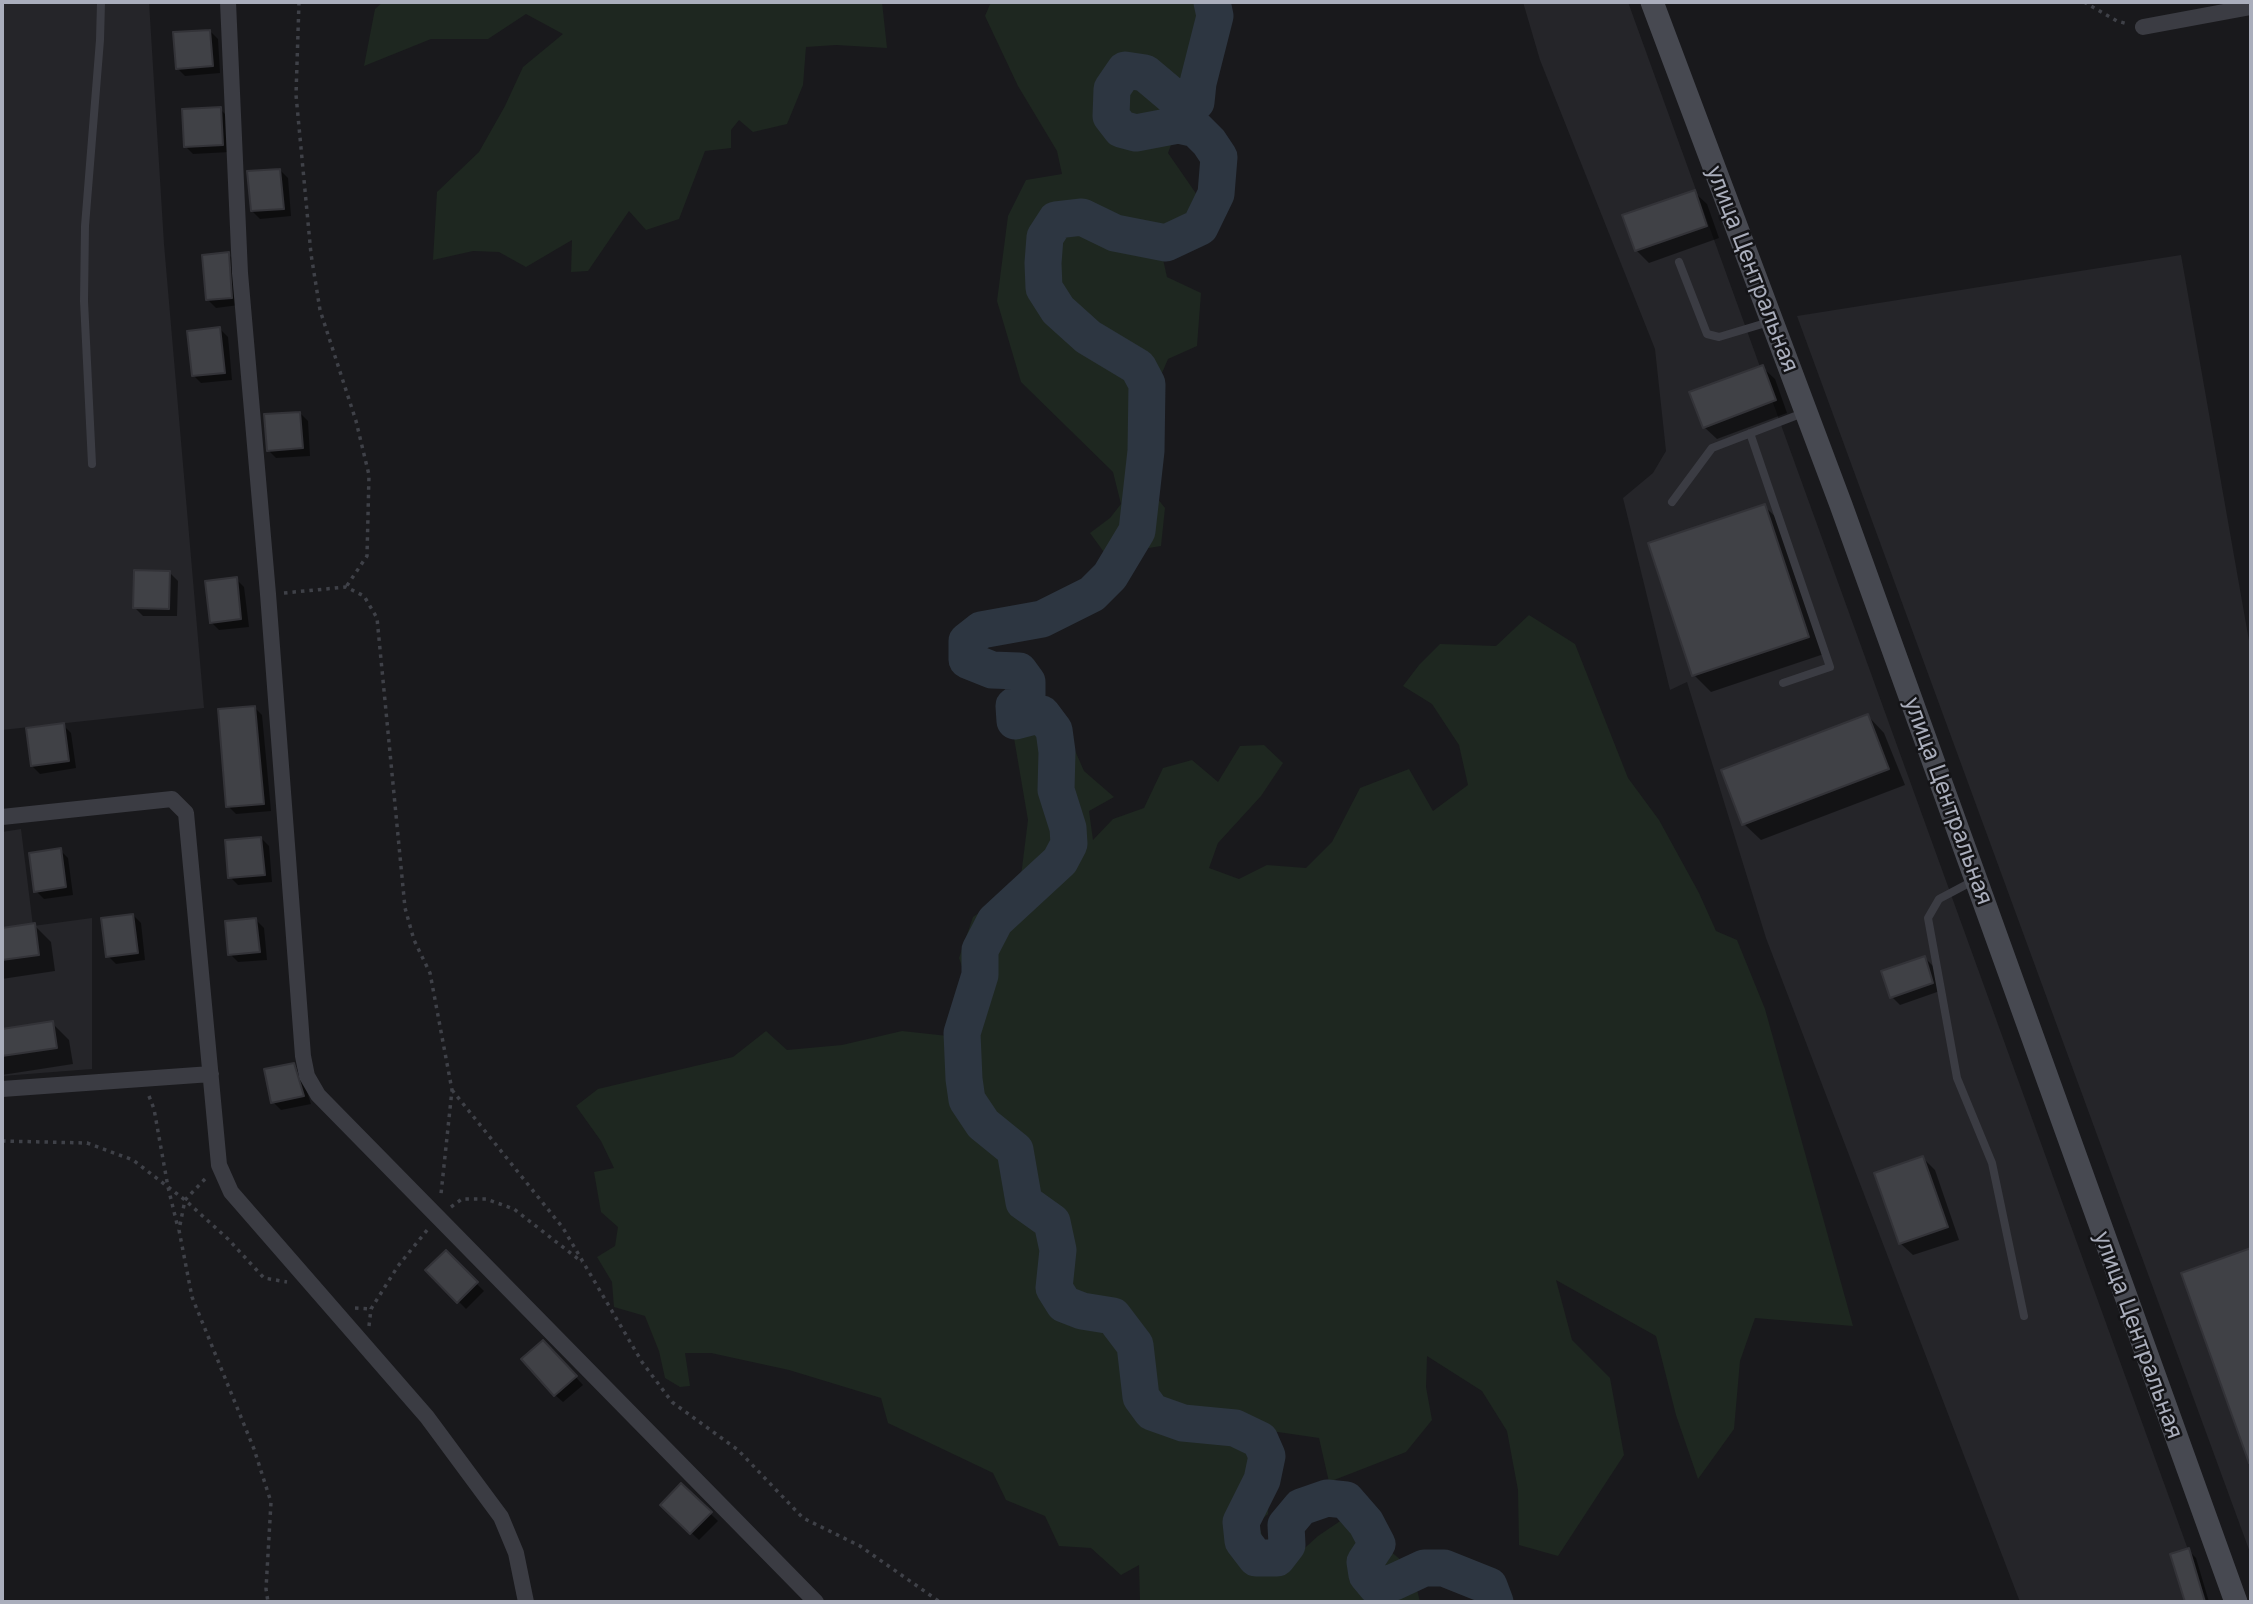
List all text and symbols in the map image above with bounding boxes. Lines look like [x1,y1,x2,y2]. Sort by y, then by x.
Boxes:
street label: улица Центральная [1700,162,1804,376]
street label: улица Центральная [1898,693,1998,909]
street label: улица Центральная [2088,1227,2188,1443]

